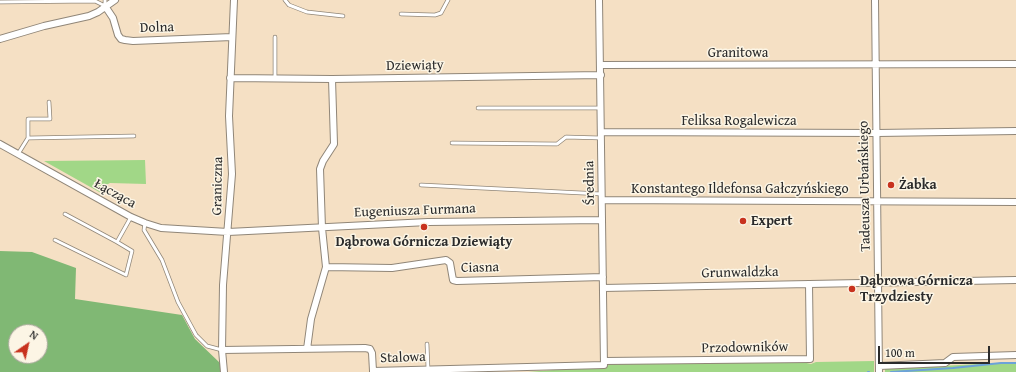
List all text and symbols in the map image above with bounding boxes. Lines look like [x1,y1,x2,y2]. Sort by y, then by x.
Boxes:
street label: Dolna [140,19,174,37]
street label: Granitowa [708,45,768,61]
street label: Dziewiąty [386,57,444,75]
street label: Feliksa Rogalewicza [681,113,797,129]
street label: Tadeusza Urbańskiego [855,120,875,252]
street label: Graniczna [209,156,227,216]
street label: Średnia [581,160,599,206]
street label: Łącząca [91,176,139,212]
place label: Żabka [899,177,937,193]
marker: Żabka [886,180,896,190]
street label: Konstantego Ildefonsa Gałczyńskiego [631,181,849,197]
street label: Eugeniusza Furmana [354,200,476,222]
place label: Expert [751,213,792,229]
marker: Expert [738,216,748,226]
marker: Dąbrowa Górnicza Dziewiąty [419,222,429,232]
place label: Dąbrowa Górnicza Dziewiąty [335,234,513,250]
street label: Ciasna [461,259,499,277]
street label: Grunwaldzka [701,264,779,282]
place label: Dąbrowa Górnicza Trzydziesty [860,273,973,306]
marker: Dąbrowa Górnicza Trzydziesty [847,284,857,294]
north arrow [8,324,48,364]
text: N [27,326,42,344]
scale bar [880,338,992,364]
street label: Przodowników [701,339,789,357]
text: 100 m [885,344,915,361]
street label: Stalowa [380,349,426,367]

